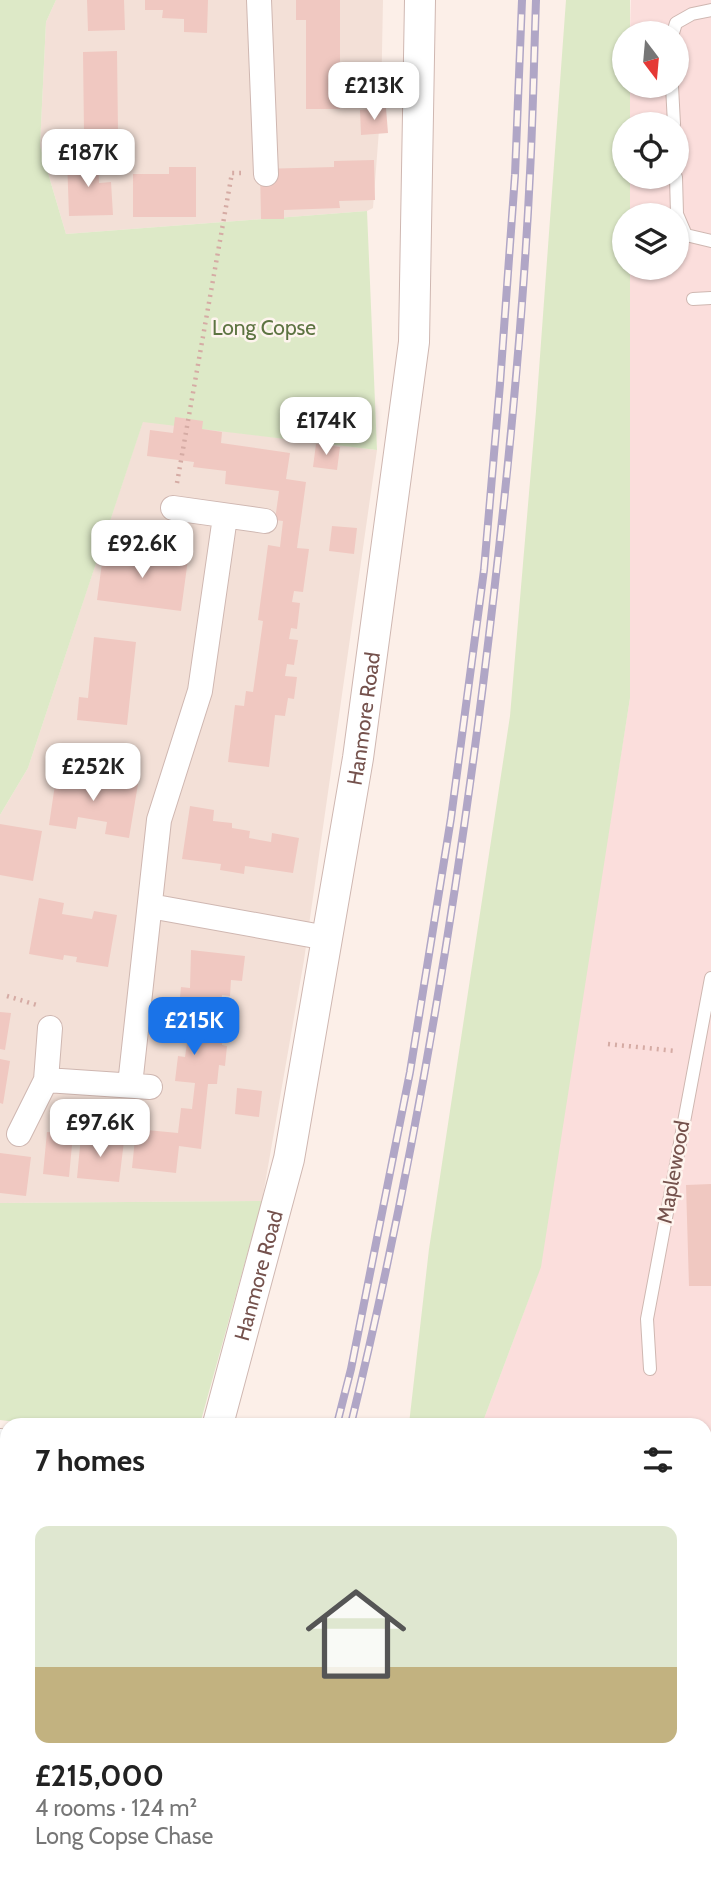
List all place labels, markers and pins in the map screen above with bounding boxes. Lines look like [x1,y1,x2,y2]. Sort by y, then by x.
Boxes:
pin: £213K [325,62,423,122]
pin: £187K [39,130,137,189]
pin: £174K [277,398,375,457]
pin: £92.6K [85,520,199,580]
pin: £252K [44,744,142,803]
pin: £215K [145,998,243,1057]
pin: £97.6K [43,1100,157,1159]

